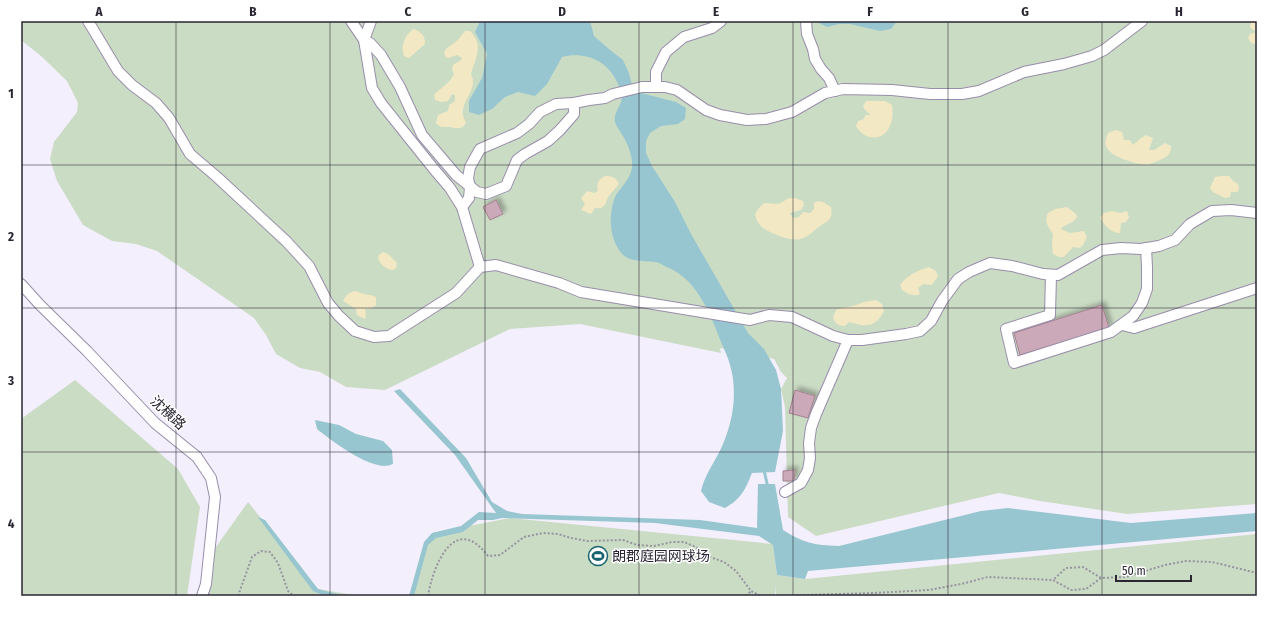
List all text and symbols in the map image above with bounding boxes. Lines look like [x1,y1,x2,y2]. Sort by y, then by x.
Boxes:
text: A [94,4,103,19]
text: B [249,4,257,19]
text: C [405,4,412,19]
text: D [558,4,566,19]
text: E [713,4,719,19]
text: F [867,4,873,19]
text: G [1021,4,1029,19]
text: H [1175,4,1183,19]
text: 1 [8,86,14,101]
text: 2 [7,229,14,244]
text: 3 [7,373,14,388]
street label: 沈横路 [147,392,189,434]
text: 4 [8,516,15,531]
sports icon: 朗郡庭园网球场 [587,545,609,567]
place label: 朗郡庭园网球场 [612,548,710,565]
scale bar [1116,557,1191,583]
text: 50 m [1122,564,1146,578]

